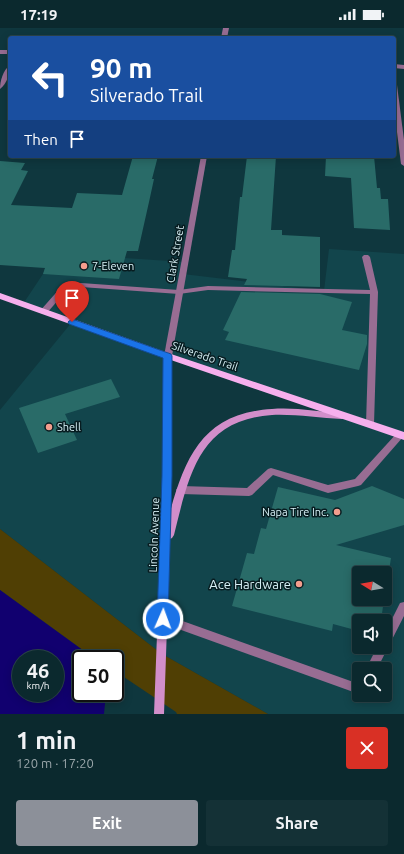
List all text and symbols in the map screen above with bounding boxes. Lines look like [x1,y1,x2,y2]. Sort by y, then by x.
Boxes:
text: 17:19 [20,6,58,23]
icon: left [24,52,76,104]
text: 90 m [90,52,152,83]
text: Silverado Trail [90,85,203,105]
icon: arrive [66,128,88,150]
text: Then [24,131,58,148]
street label: Clark Street [164,224,186,284]
place label: 7-Eleven [92,260,134,272]
marker: 7-Eleven [79,261,89,271]
pin [55,281,89,322]
icon: arrive [61,287,83,309]
street label: Silverado Trail [170,339,240,373]
place label: Shell [57,421,81,433]
marker: Shell [44,422,54,432]
street label: Lincoln Avenue [147,497,161,573]
place label: Napa Tire Inc. [262,506,329,518]
marker: Napa Tire Inc. [332,507,342,517]
north arrow [352,566,392,606]
map controls [352,566,392,702]
place label: Ace Hardware [209,577,291,591]
marker: Ace Hardware [294,579,304,589]
position arrow [142,598,184,640]
button: sound [352,614,392,654]
speed limit sign: 50 [72,650,124,702]
text: 46 [27,659,49,682]
button: search [352,662,392,702]
text: km/h [26,680,50,691]
text: 1 min [16,727,77,754]
button: close [346,727,388,769]
text: 120 m · 17:20 [16,756,94,770]
button: Exit [16,800,198,846]
button: Share [206,800,388,846]

